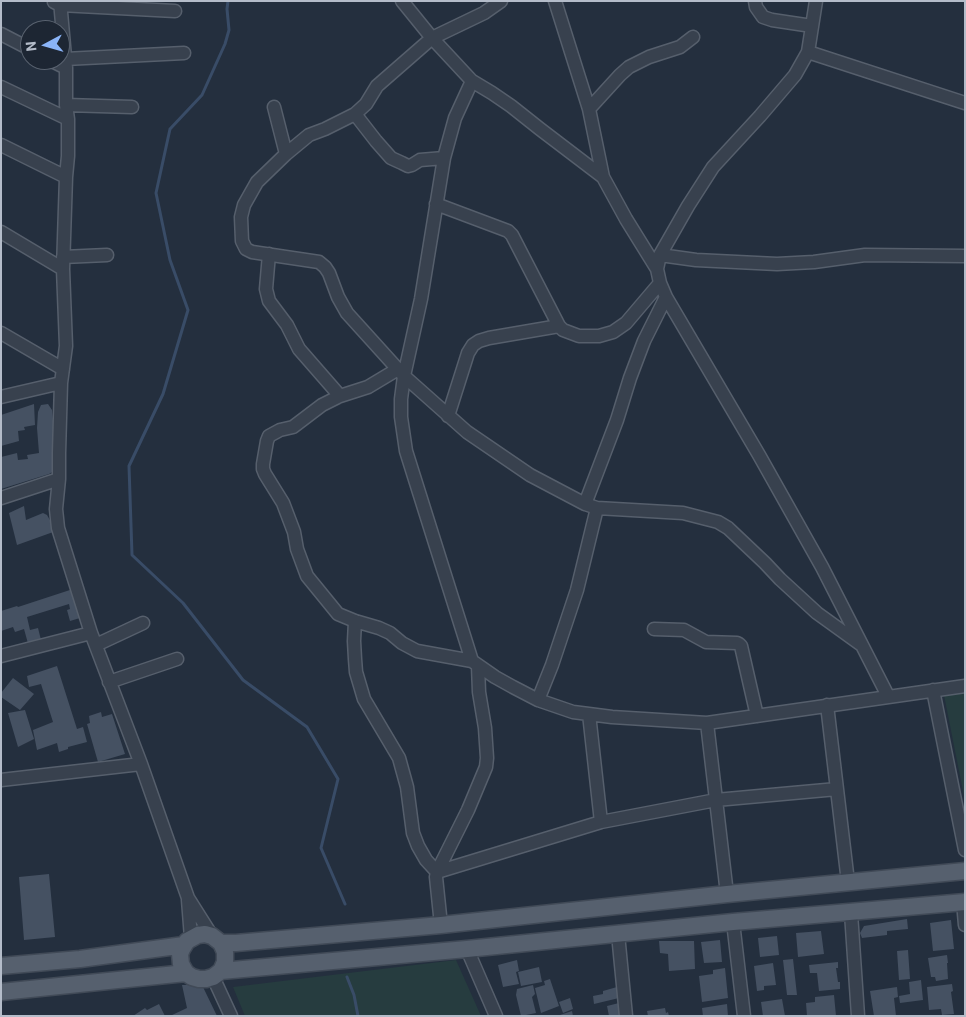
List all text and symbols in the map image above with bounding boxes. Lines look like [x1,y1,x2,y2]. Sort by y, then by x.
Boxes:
north arrow [20,20,70,70]
text: N [23,41,40,52]

